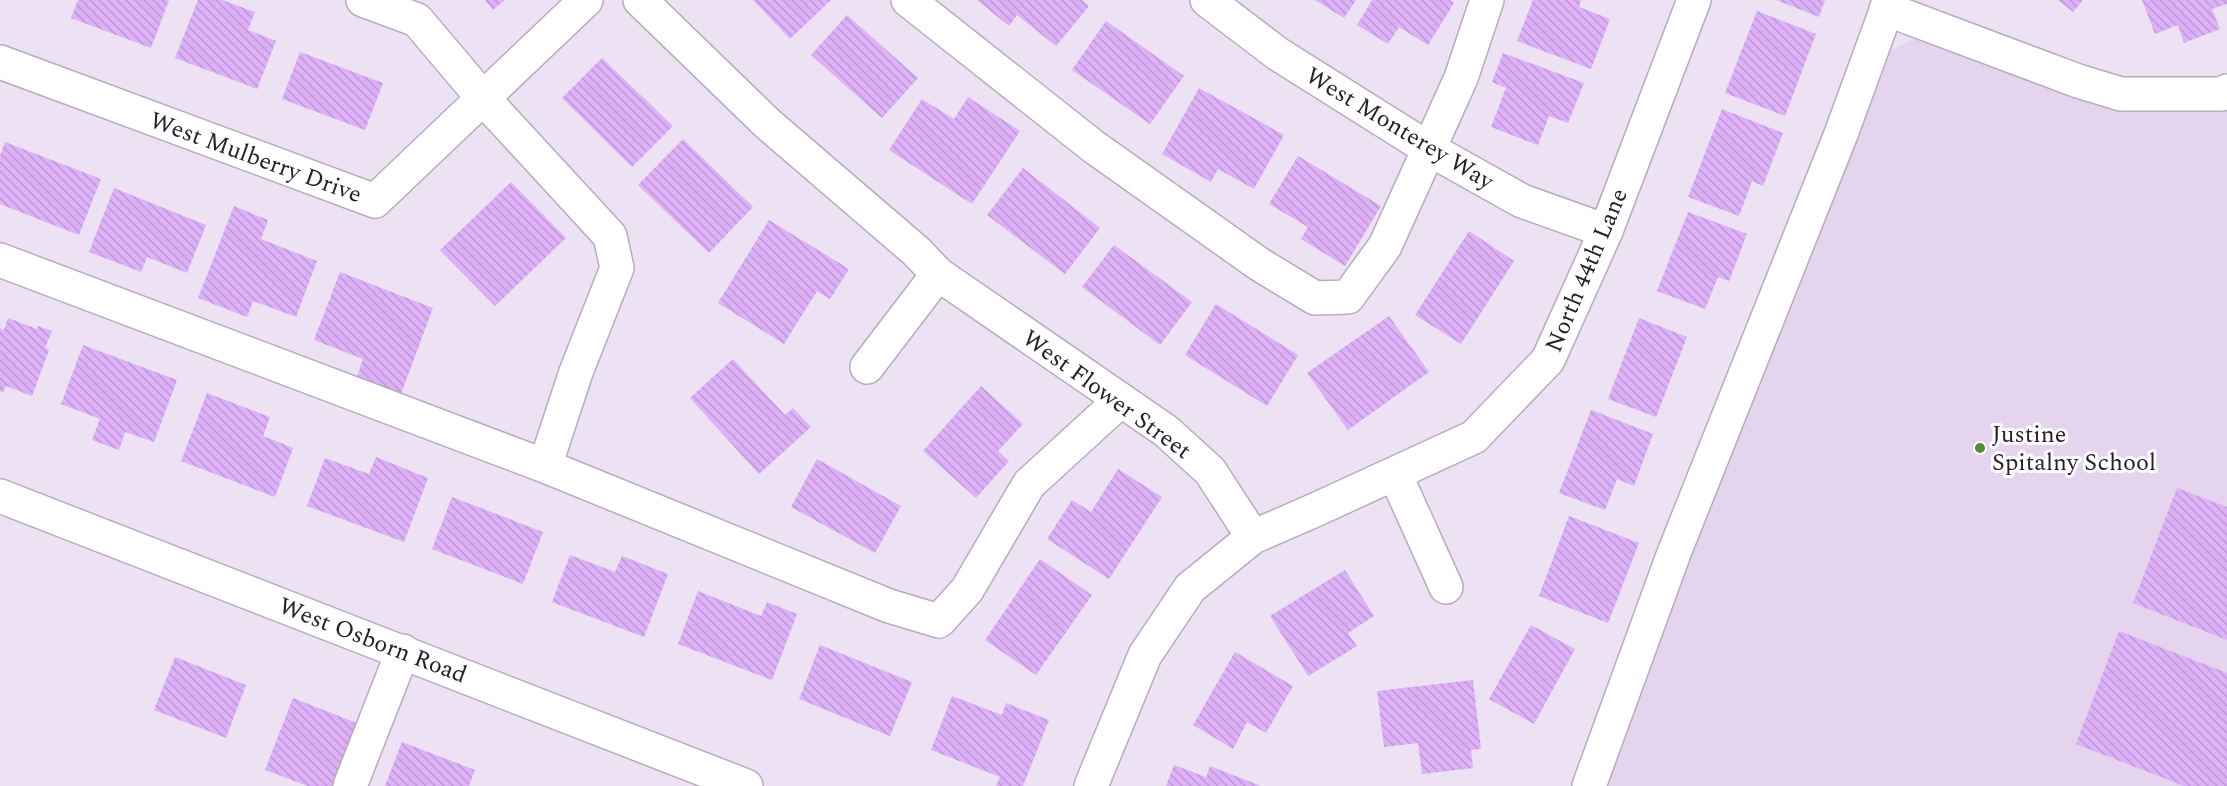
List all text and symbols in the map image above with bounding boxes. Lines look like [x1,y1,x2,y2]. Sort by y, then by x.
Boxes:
street label: West Monterey Way [1298,58,1502,200]
street label: West Mulberry Drive [145,103,367,213]
street label: North 44th Lane [1536,183,1638,358]
street label: West Flower Street [1014,321,1199,469]
place label: Justine Spitalny School [1992,417,2156,481]
marker: Justine Spitalny School [1973,441,1987,455]
street label: West Osborn Road [273,588,472,693]

